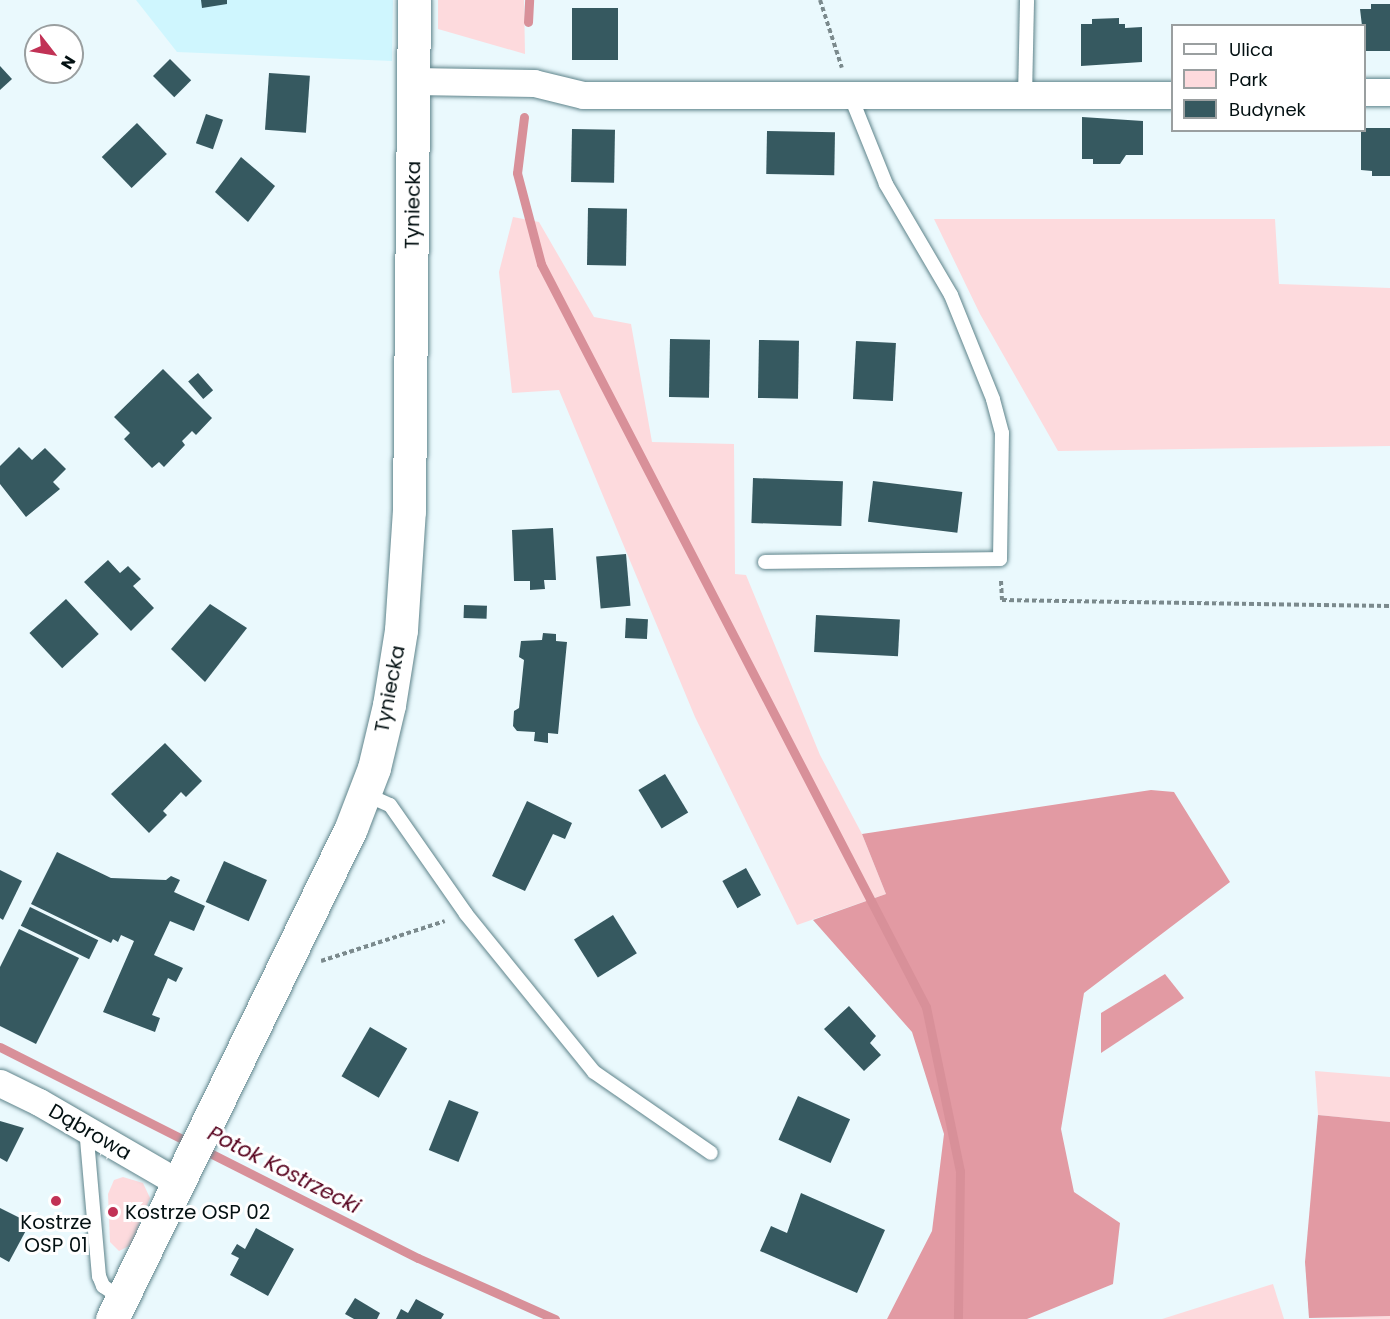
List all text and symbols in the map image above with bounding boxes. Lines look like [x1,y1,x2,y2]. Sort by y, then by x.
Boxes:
north arrow [24,24,84,84]
legend [1171,24,1366,132]
text: Ulica [1229,37,1273,62]
text: N [55,51,81,74]
text: Park [1229,67,1268,92]
text: Budynek [1229,97,1306,122]
street label: Tyniecka [400,161,426,249]
street label: Tyniecka [370,643,410,735]
street label: Dąbrowa [44,1099,136,1165]
water label: Potok Kostrzecki [204,1121,364,1219]
marker: Kostrze OSP 01 [49,1194,63,1208]
place label: Kostrze OSP 02 [125,1200,270,1224]
marker: Kostrze OSP 02 [106,1205,120,1219]
place label: Kostrze OSP 01 [20,1210,92,1257]

